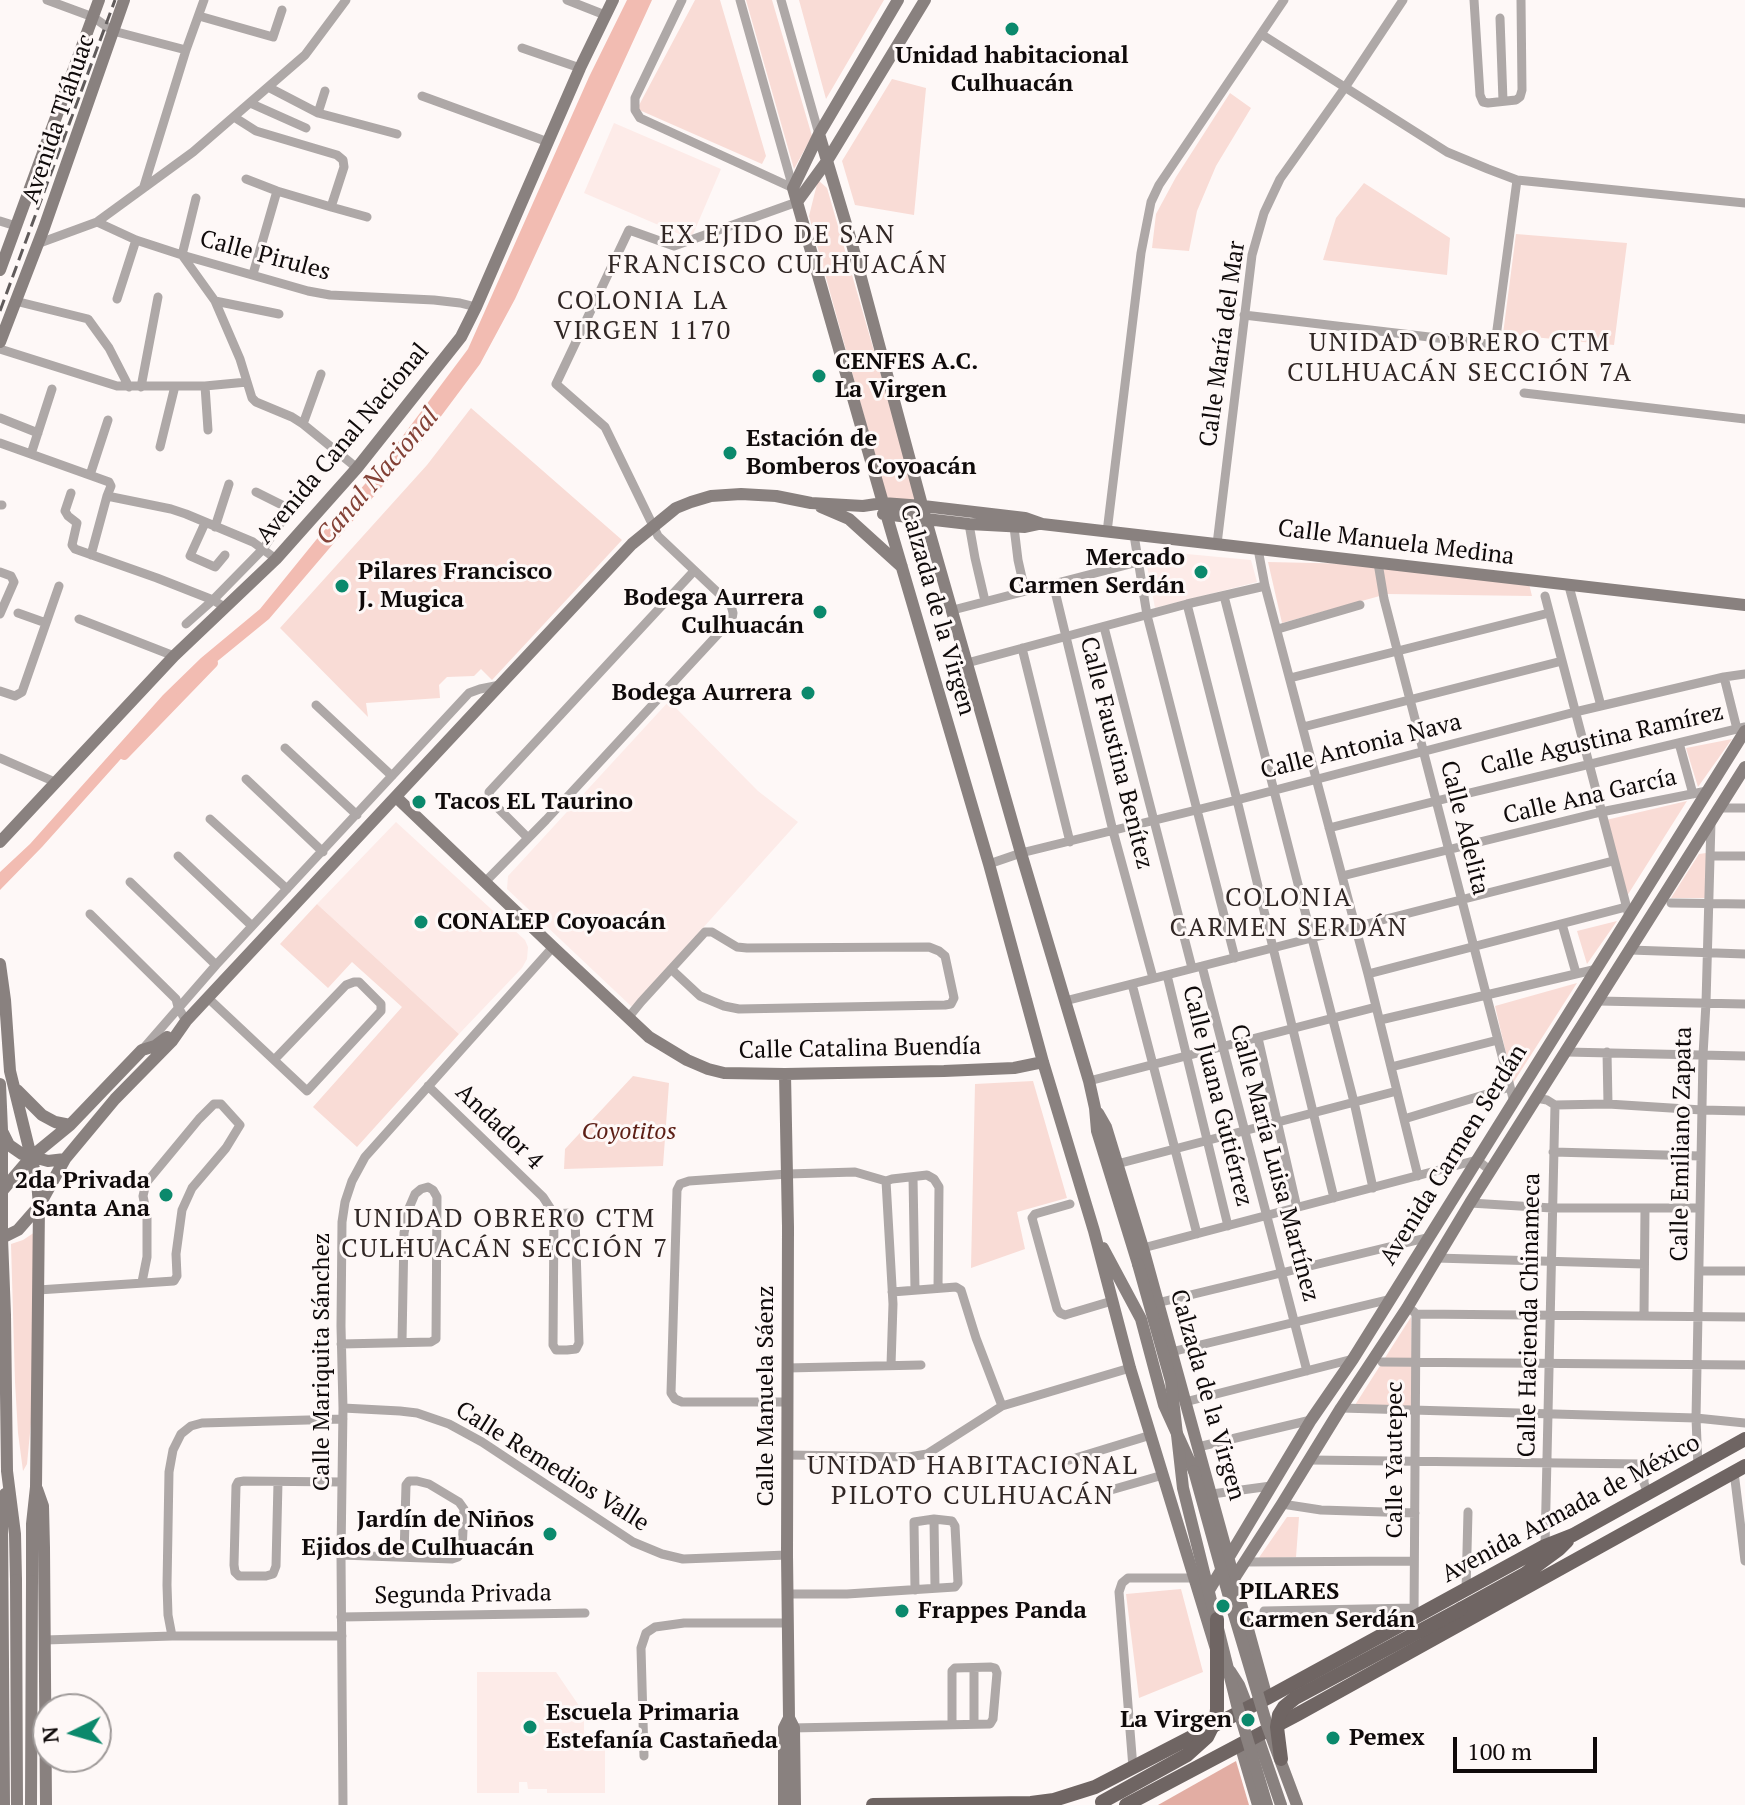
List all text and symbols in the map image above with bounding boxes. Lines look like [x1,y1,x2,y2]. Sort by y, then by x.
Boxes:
marker: Unidad habitacional Culhuacán [1003,20,1021,38]
street label: Avenida Tláhuac [17,31,101,207]
place label: Unidad habitacional Culhuacán [895,42,1129,98]
district label: EX EJIDO DE SAN FRANCISCO CULHUACÁN [607,220,949,282]
street label: Calle Pirules [196,225,334,287]
street label: Calle María del Mar [1194,239,1252,449]
district label: COLONIA LA VIRGEN 1170 [554,286,732,348]
district label: UNIDAD OBRERO CTM CULHUACÁN SECCIÓN 7A [1287,328,1633,390]
street label: Avenida Canal Nacional [251,338,435,550]
place label: CENFES A.C. La Virgen [835,348,978,404]
marker: CENFES A.C. La Virgen [810,367,828,385]
water label: Canal Nacional [310,402,446,552]
place label: Estación de Bomberos Coyoacán [746,425,976,481]
marker: Estación de Bomberos Coyoacán [721,444,739,462]
street label: Calzada de la Virgen [893,501,981,719]
street label: Calle Manuela Medina [1276,514,1516,572]
place label: Mercado Carmen Serdán [1009,544,1185,600]
place label: Pilares Francisco J. Mugica [358,558,552,614]
marker: Mercado Carmen Serdán [1192,563,1210,581]
marker: Pilares Francisco J. Mugica [333,577,351,595]
place label: Bodega Aurrera Culhuacán [624,584,804,640]
marker: Bodega Aurrera Culhuacán [811,603,829,621]
street label: Calle Faustina Benítez [1073,634,1159,872]
place label: Bodega Aurrera [612,679,792,707]
marker: Bodega Aurrera [799,684,817,702]
street label: Calle Agustina Ramírez [1478,698,1726,782]
street label: Calle Antonia Nava [1257,708,1465,786]
street label: Calle Adelita [1433,758,1495,898]
street label: Calle Ana García [1501,763,1679,831]
place label: Tacos EL Taurino [435,788,633,816]
marker: Tacos EL Taurino [410,793,428,811]
district label: COLONIA CARMEN SERDÁN [1170,883,1408,944]
place label: CONALEP Coyoacán [437,908,666,936]
marker: CONALEP Coyoacán [412,913,430,931]
street label: Calle Juana Gutiérrez [1176,983,1258,1209]
street label: Calle María Luisa Martínez [1223,1021,1325,1305]
street label: Calle Emiliano Zapata [1666,1026,1698,1262]
street label: Calle Catalina Buendía [738,1032,982,1066]
street label: Avenida Carmen Serdán [1374,1039,1534,1271]
street label: Andador 4 [449,1078,549,1176]
park label: Coyotitos [582,1118,676,1146]
place label: 2da Privada Santa Ana [15,1167,150,1223]
street label: Calle Hacienda Chinameca [1513,1172,1547,1458]
marker: 2da Privada Santa Ana [157,1186,175,1204]
district label: UNIDAD OBRERO CTM CULHUACÁN SECCIÓN 7 [341,1204,669,1266]
street label: Calle Mariquita Sánchez [308,1233,336,1491]
street label: Calle Manuela Sáenz [752,1285,780,1507]
street label: Calzada de la Virgen [1163,1286,1251,1504]
street label: Calle Yautepec [1381,1381,1409,1539]
street label: Calle Remedios Valle [450,1396,654,1538]
street label: Avenida Armada de México [1437,1429,1705,1589]
district label: UNIDAD HABITACIONAL PILOTO CULHUACÁN [807,1451,1139,1512]
place label: Jardín de Niños Ejidos de Culhuacán [302,1506,534,1562]
marker: Jardín de Niños Ejidos de Culhuacán [541,1525,559,1543]
place label: PILARES Carmen Serdán [1239,1578,1415,1634]
street label: Segunda Privada [374,1579,552,1611]
place label: Frappes Panda [918,1597,1087,1625]
marker: PILARES Carmen Serdán [1214,1597,1232,1615]
marker: Frappes Panda [893,1602,911,1620]
north arrow [32,1693,112,1773]
place label: Escuela Primaria Estefanía Castañeda [546,1699,778,1755]
place label: La Virgen [1120,1706,1232,1734]
marker: La Virgen [1239,1711,1257,1729]
marker: Escuela Primaria Estefanía Castañeda [521,1718,539,1736]
scale bar [1457,1721,1601,1771]
place label: Pemex [1349,1724,1425,1752]
text: N [34,1725,65,1745]
marker: Pemex [1324,1729,1342,1747]
text: 100 m [1467,1735,1532,1767]

